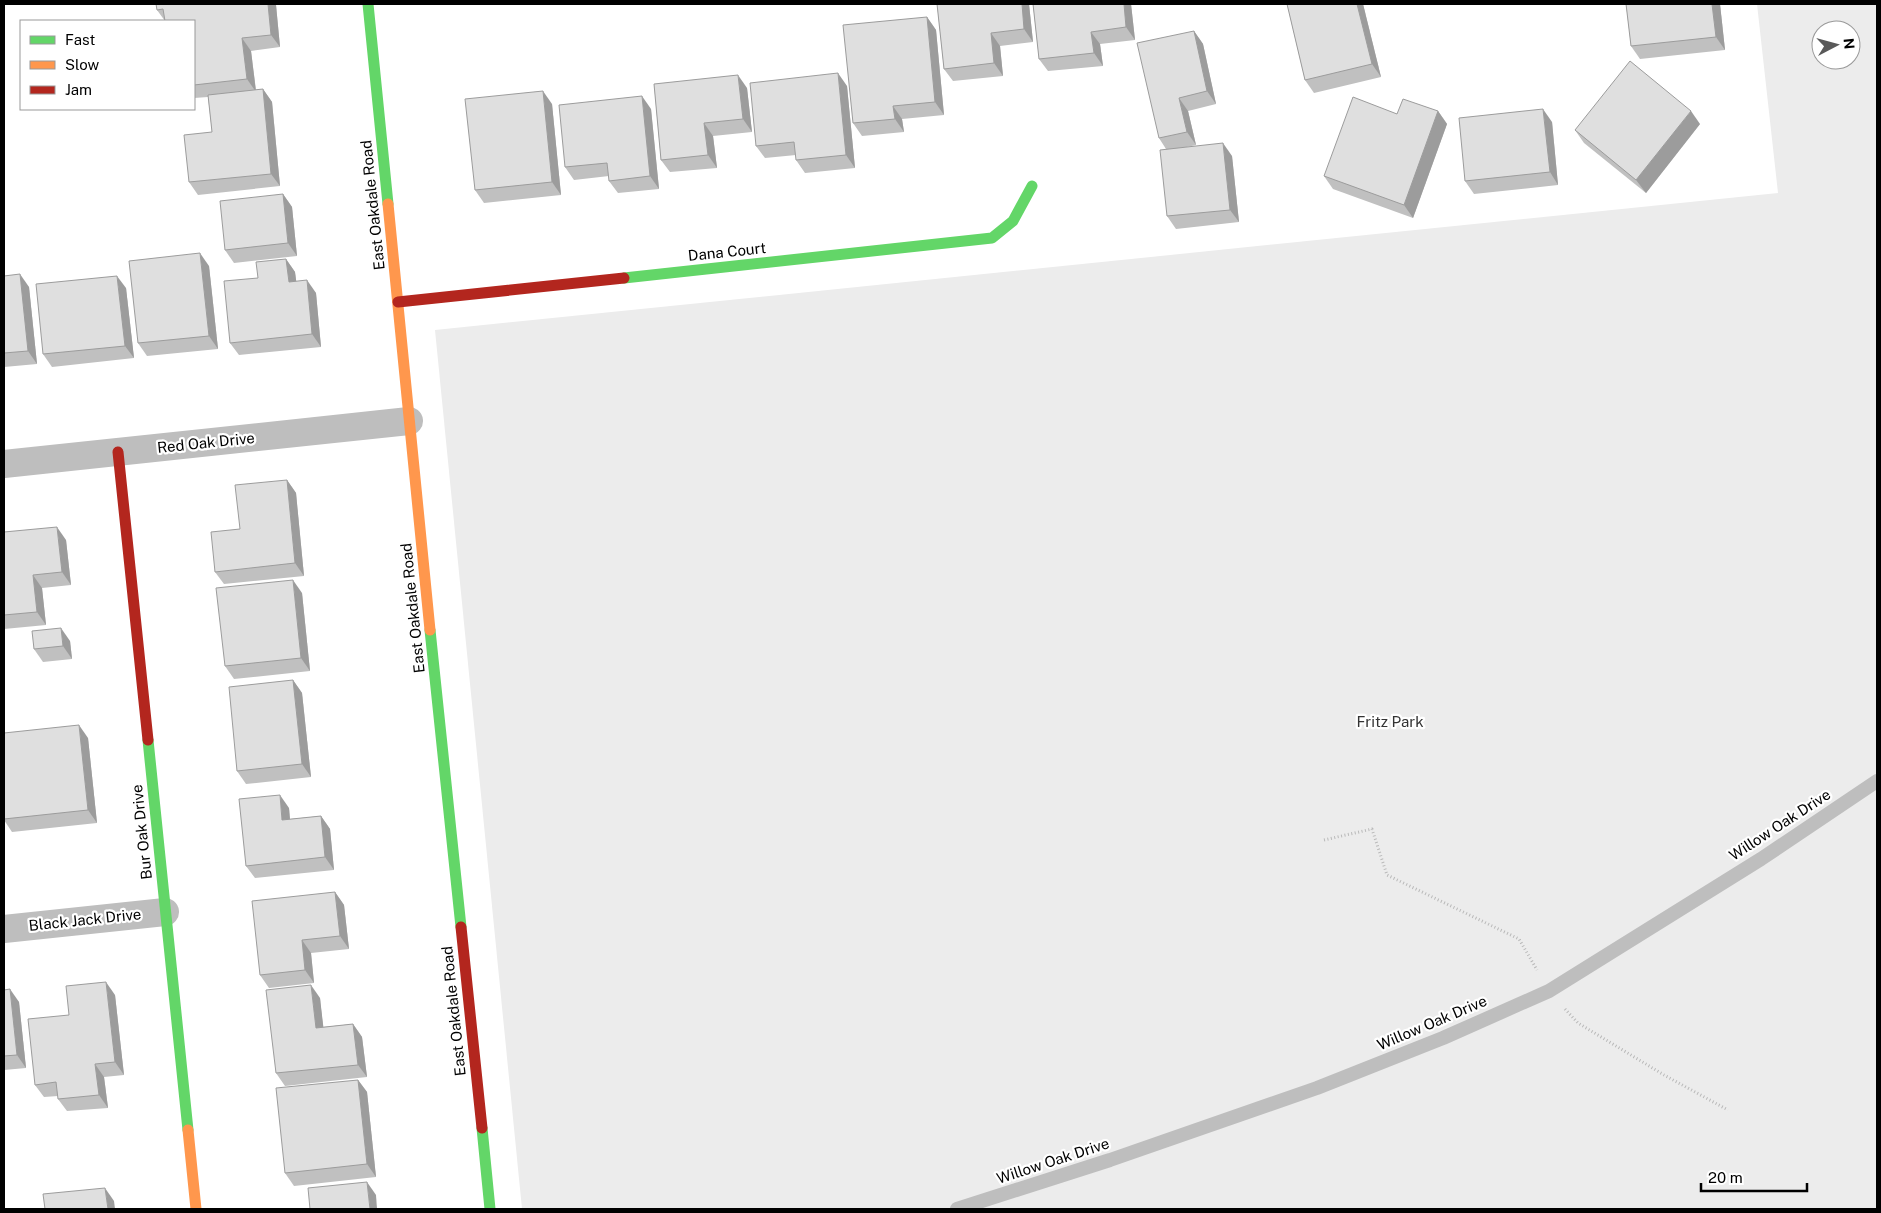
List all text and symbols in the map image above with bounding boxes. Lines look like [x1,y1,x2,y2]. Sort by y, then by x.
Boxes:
legend [20,20,195,110]
north arrow [1811,20,1861,70]
text: Fast [65,31,95,48]
text: N [1840,37,1857,50]
text: Slow [65,56,100,73]
text: Jam [65,81,92,98]
street label: East Oakdale Road [357,139,388,271]
street label: Dana Court [687,239,767,264]
street label: Red Oak Drive [156,429,256,456]
street label: East Oakdale Road [397,542,428,674]
park label: Fritz Park [1356,713,1424,730]
street label: Bur Oak Drive [128,784,155,880]
street label: Willow Oak Drive [1726,785,1834,864]
street label: Black Jack Drive [28,905,142,934]
street label: East Oakdale Road [438,945,469,1077]
street label: Willow Oak Drive [1374,992,1489,1053]
street label: Willow Oak Drive [994,1134,1111,1187]
scale bar [1701,1160,1807,1192]
text: 20 m [1708,1169,1743,1186]

